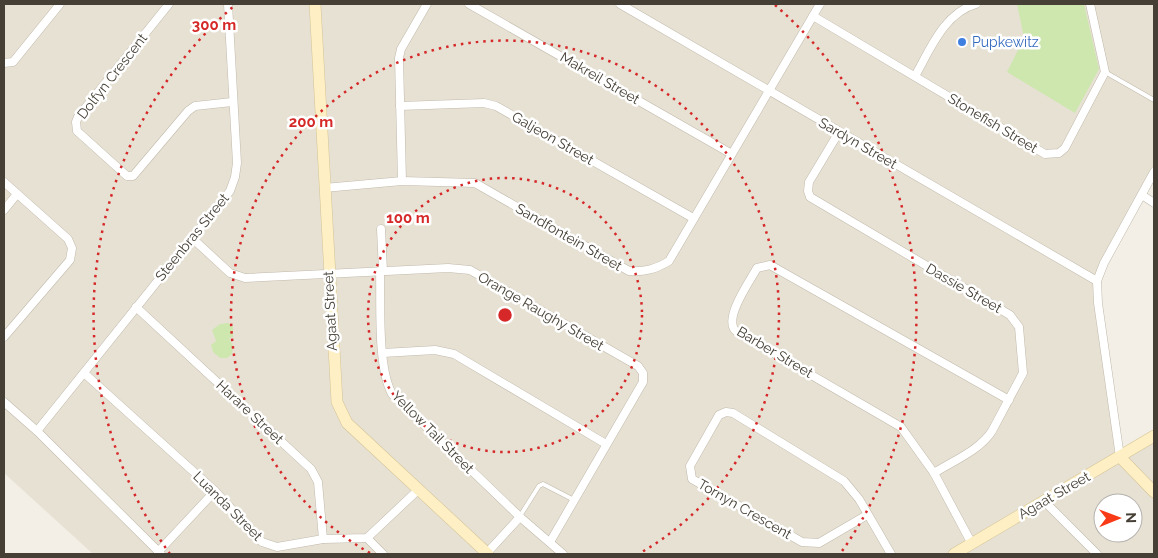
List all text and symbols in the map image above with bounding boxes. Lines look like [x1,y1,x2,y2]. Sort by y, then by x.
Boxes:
text: 300 m [192,16,236,34]
street label: Dolfyn Crescent [74,30,150,122]
place label: Pupkewitz [972,34,1039,50]
marker: Pupkewitz [956,36,968,48]
street label: Makreil Street [557,49,643,107]
street label: Stonefish Street [945,90,1041,156]
street label: Galjeon Street [509,108,597,168]
text: 200 m [289,113,333,131]
street label: Sardyn Street [816,114,900,172]
street label: Steenbras Street [152,190,232,284]
street label: Sandfontein Street [513,200,625,274]
text: 100 m [386,209,430,227]
street label: Dassie Street [923,260,1005,316]
street label: Orange Raughy Street [475,268,607,354]
street label: Agaat Street [320,270,340,351]
centre of rings [496,306,514,324]
street label: Barber Street [734,323,816,381]
street label: Harare Street [213,377,287,447]
street label: Yellow Tail Street [389,388,478,477]
street label: Luanda Street [190,468,266,544]
street label: Agaat Street [1015,468,1093,522]
street label: Tornyn Crescent [695,476,795,542]
north arrow [1093,493,1143,543]
text: N [1123,512,1139,523]

